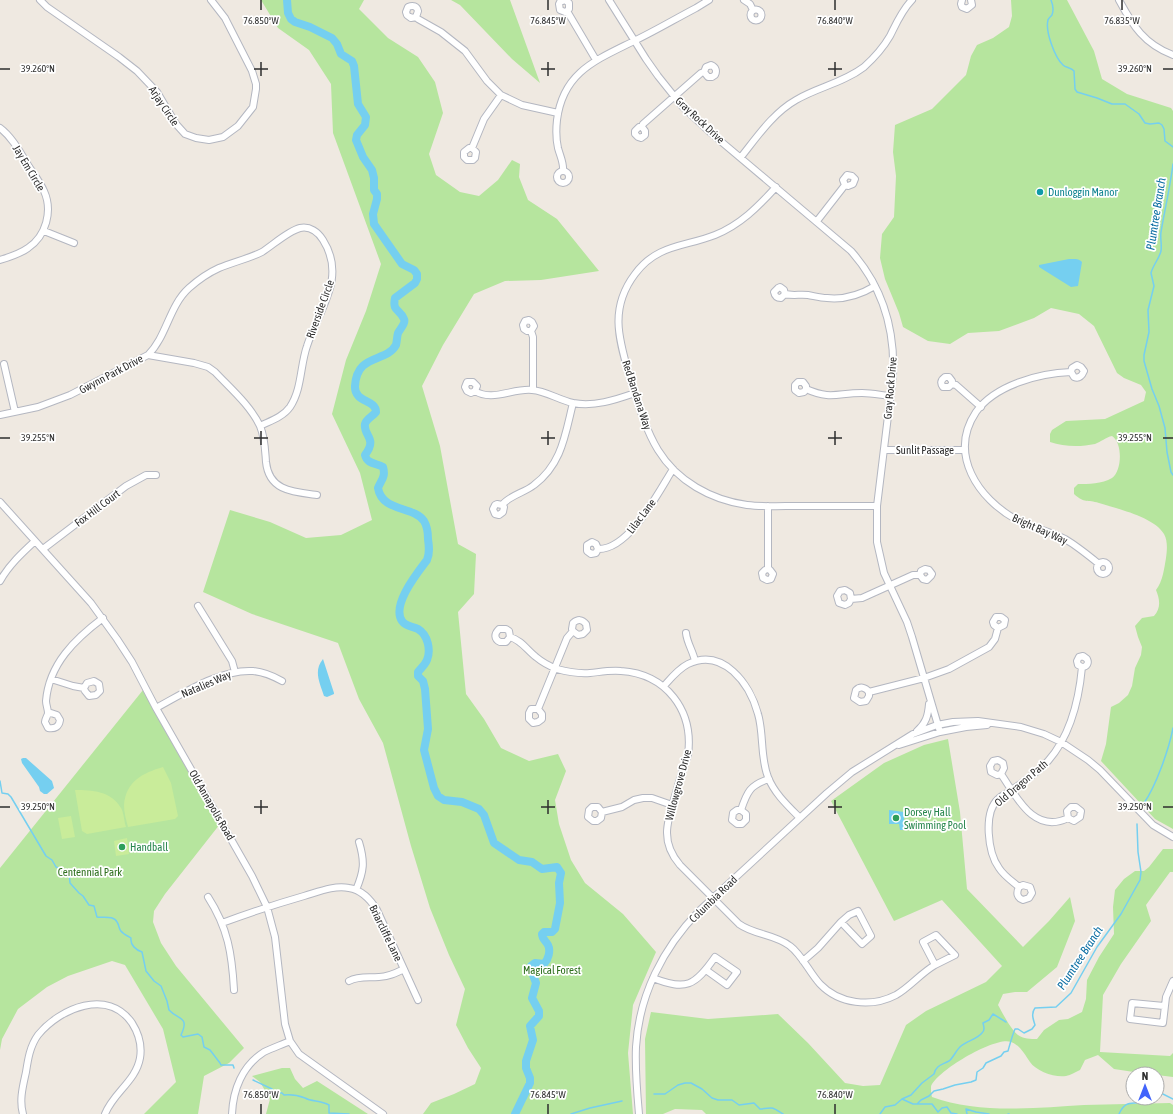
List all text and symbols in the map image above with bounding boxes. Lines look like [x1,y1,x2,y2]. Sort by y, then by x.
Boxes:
text: 76.850°W [243,15,279,26]
text: 76.845°W [530,15,566,26]
text: 76.840°W [817,15,853,26]
text: 76.835°W [1104,15,1140,26]
text: 39.260°N [21,63,55,74]
text: 39.260°N [1118,63,1152,74]
street label: Arjay Circle [146,84,182,128]
street label: Gray Rock Drive [673,94,727,146]
street label: Jay Em Circle [11,143,47,193]
water label: Plumtree Branch [1143,177,1169,251]
place label: Dunloggin Manor [1048,186,1118,198]
marker: Dunloggin Manor [1035,187,1045,197]
street label: Riverside Circle [304,278,336,340]
street label: Gwynn Park Drive [77,352,145,396]
street label: Gray Rock Drive [881,356,899,420]
street label: Red Bandana Way [620,359,654,432]
text: 39.255°N [21,432,55,443]
text: 39.255°N [1118,432,1152,443]
street label: Sunlit Passage [896,444,954,456]
street label: Fox Hill Court [72,487,122,529]
street label: Lilac Lane [624,496,658,536]
street label: Bright Bay Way [1010,511,1070,547]
street label: Natalies Way [179,668,233,700]
street label: Willowgrove Drive [663,748,693,822]
street label: Old Dragon Path [992,757,1050,809]
street label: Old Annapolis Road [187,768,237,842]
text: 39.250°N [21,801,55,812]
text: 39.250°N [1118,801,1152,812]
place label: Dorsey Hall Swimming Pool [904,806,966,831]
marker: Dorsey Hall Swimming Pool [891,813,901,823]
place label: Handball [130,841,168,853]
marker: Handball [117,842,127,852]
park label: Centennial Park [58,866,122,878]
street label: Columbia Road [687,873,739,925]
street label: Briarcliffe Lane [367,903,405,963]
water label: Plumtree Branch [1054,923,1106,992]
park label: Magical Forest [523,964,581,976]
north arrow [1125,1066,1165,1106]
text: N [1142,1070,1148,1082]
text: 76.850°W [243,1089,279,1100]
text: 76.845°W [530,1089,566,1100]
text: 76.840°W [817,1089,853,1100]

